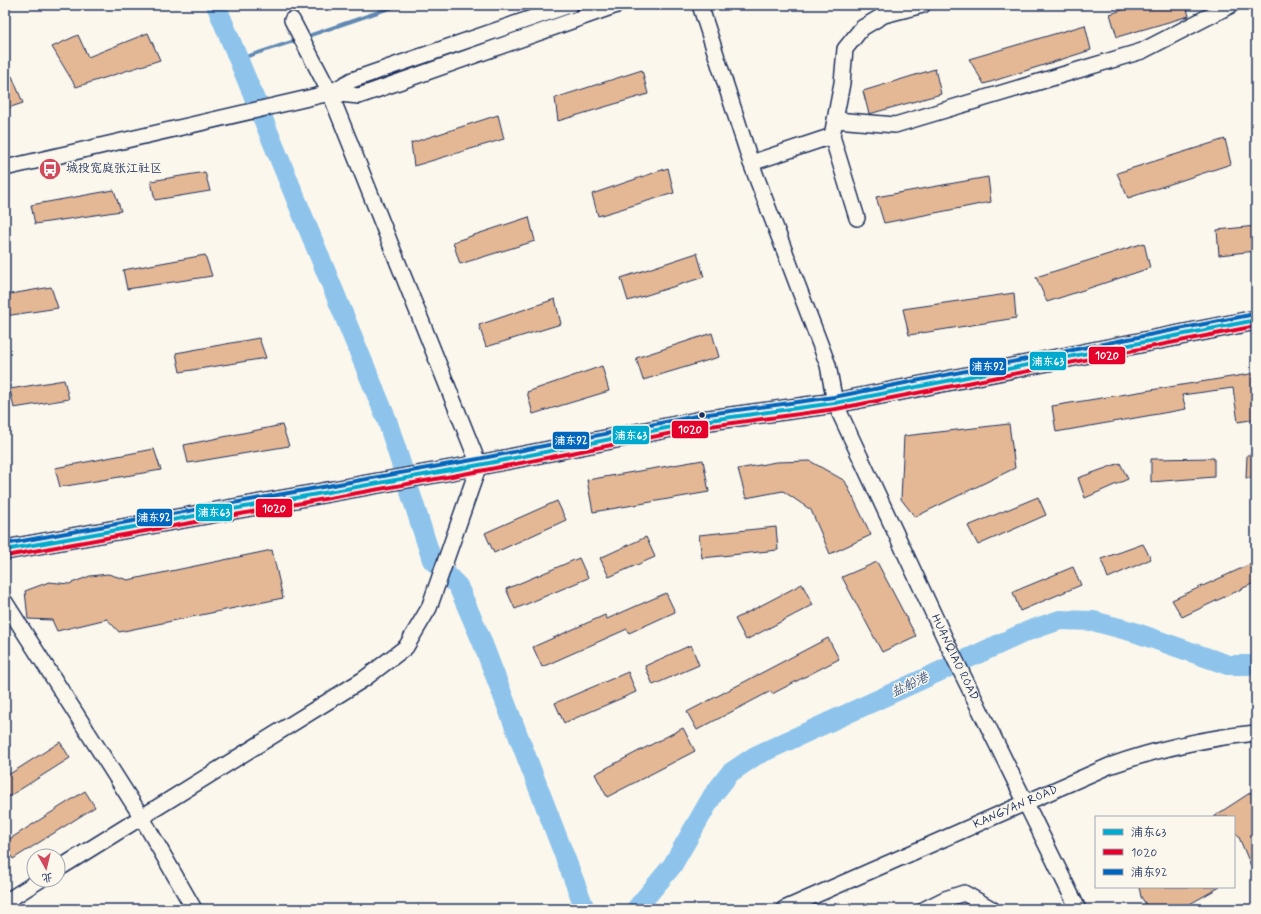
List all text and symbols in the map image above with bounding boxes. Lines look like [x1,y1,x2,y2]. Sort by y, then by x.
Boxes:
bus stop icon: 城投宽庭张江社区 [37,156,63,182]
place label: 城投宽庭张江社区 [66,161,162,177]
line badge: 1020 [1088,346,1126,365]
text: 1020 [1095,349,1119,363]
line badge: 浦东63 [1029,351,1067,371]
text: 浦东63 [1032,355,1064,369]
line badge: 浦东92 [969,357,1007,376]
text: 浦东92 [971,360,1005,374]
unlabelled marker [697,410,707,420]
line badge: 1020 [671,420,709,439]
text: 1020 [678,423,702,437]
line badge: 浦东63 [612,425,650,445]
text: 浦东63 [615,429,647,443]
line badge: 浦东92 [552,431,590,450]
text: 浦东92 [554,434,588,448]
line badge: 1020 [255,498,293,518]
text: 1020 [262,502,286,516]
line badge: 浦东63 [195,503,233,522]
text: 浦东63 [198,506,230,520]
line badge: 浦东92 [136,508,173,527]
text: 浦东92 [137,511,171,525]
street label: HUANQIAO ROAD [927,612,982,703]
water label: 盐船港 [889,668,933,701]
street label: KANGYAN ROAD [971,781,1060,833]
legend [1095,816,1235,888]
text: 浦东63 [1131,825,1166,841]
text: 1020 [1131,845,1157,861]
north arrow [26,848,66,888]
text: 浦东92 [1131,865,1167,881]
text: 北 [41,869,54,885]

